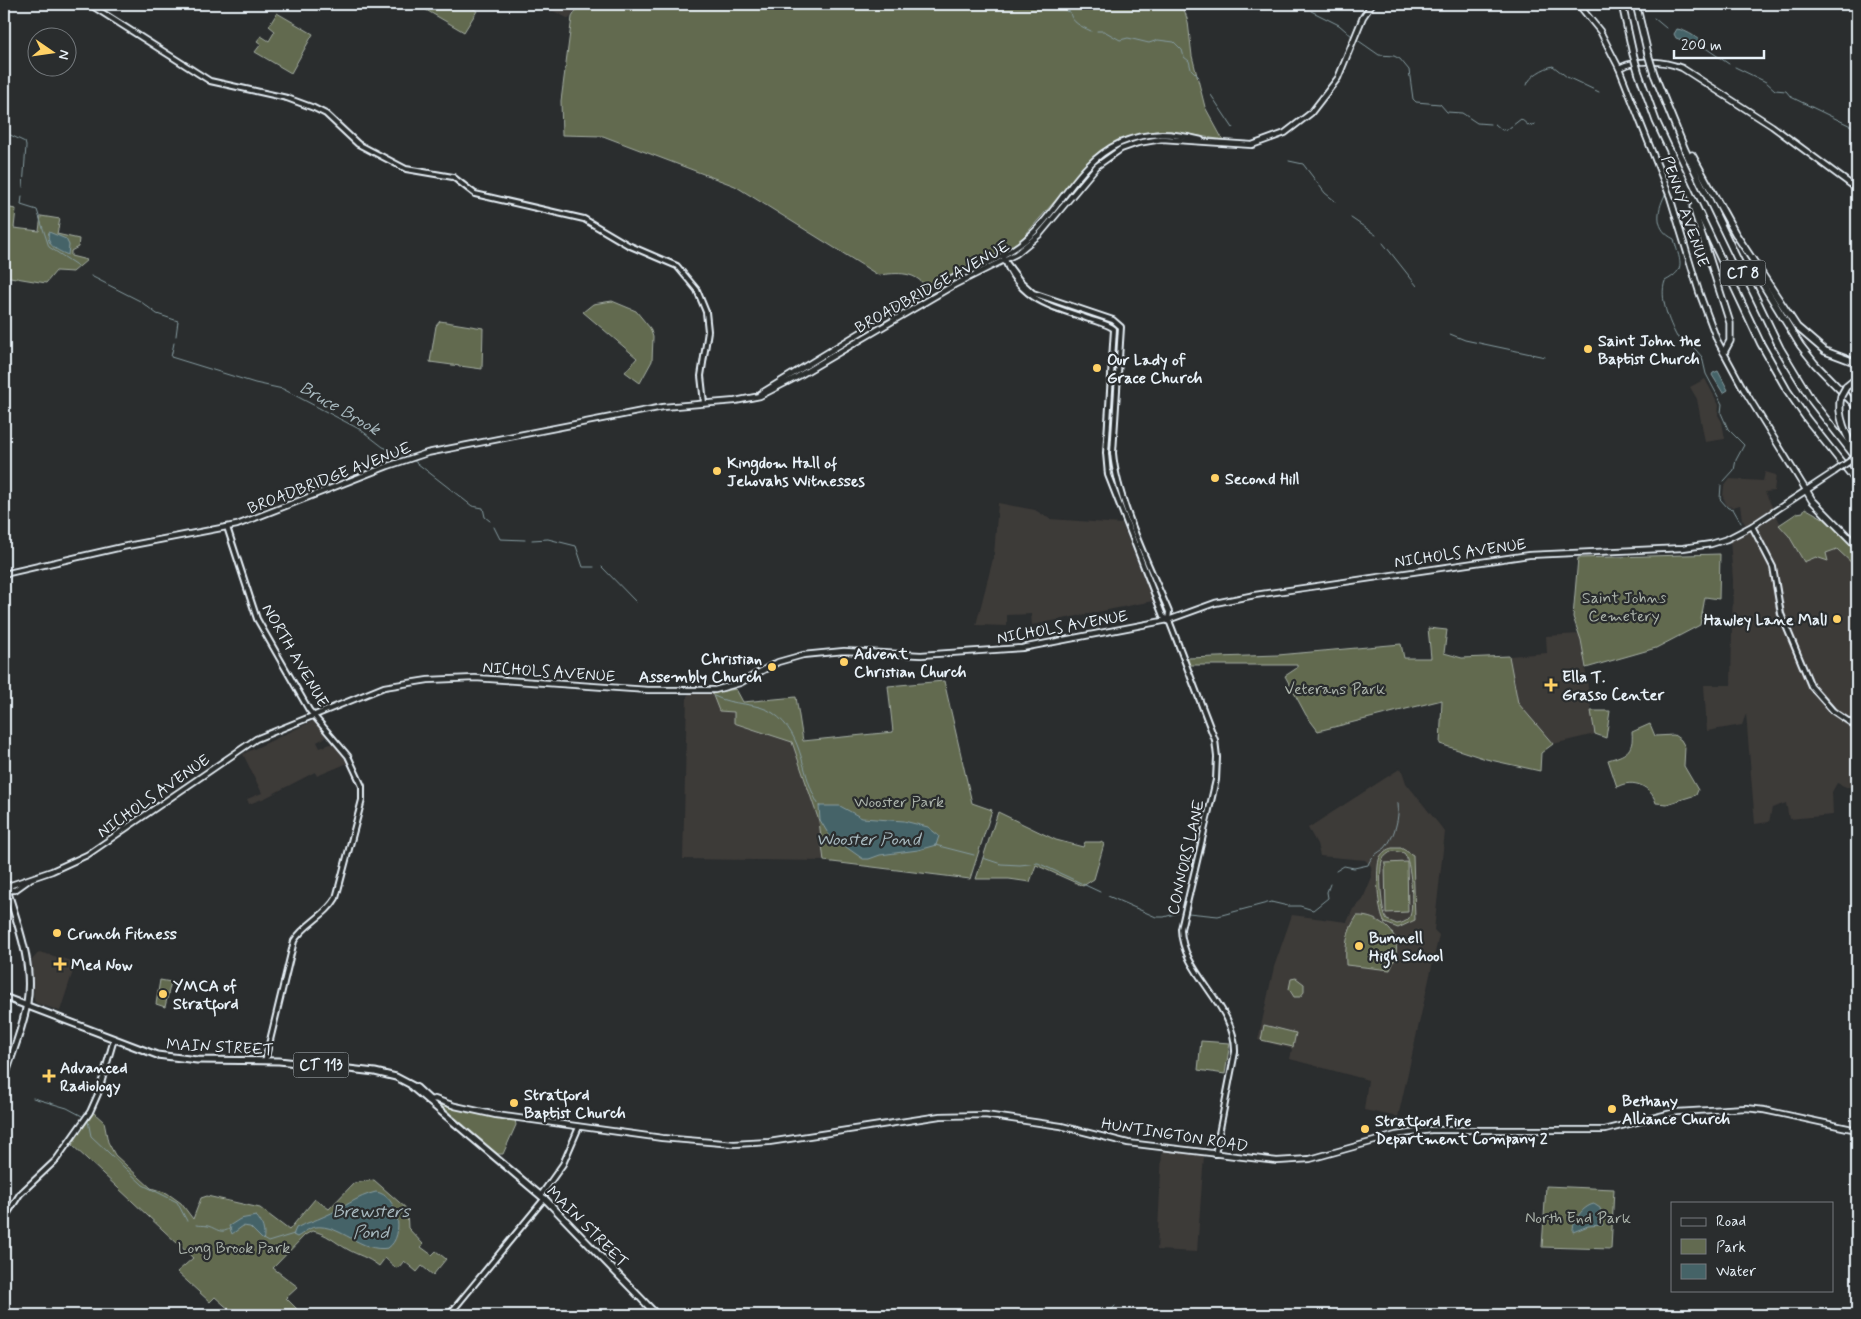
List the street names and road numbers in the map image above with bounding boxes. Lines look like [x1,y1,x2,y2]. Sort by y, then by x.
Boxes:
street label: PENNY AVENUE [1656,153,1713,270]
street label: BROADBRIDGE AVENUE [852,236,1014,339]
road number: CT 8 [1720,260,1766,286]
street label: BROADBRIDGE AVENUE [245,437,415,519]
street label: NICHOLS AVENUE [1393,534,1527,573]
street label: NORTH AVENUE [257,600,333,711]
street label: NICHOLS AVENUE [995,606,1129,649]
street label: NICHOLS AVENUE [482,657,616,688]
street label: NICHOLS AVENUE [93,750,214,843]
street label: CONNORS LANE [1163,798,1210,917]
street label: MAIN STREET [166,1034,274,1061]
road number: CT 113 [294,1052,348,1078]
street label: HUNTINGTON ROAD [1100,1114,1250,1157]
street label: MAIN STREET [541,1182,632,1273]

